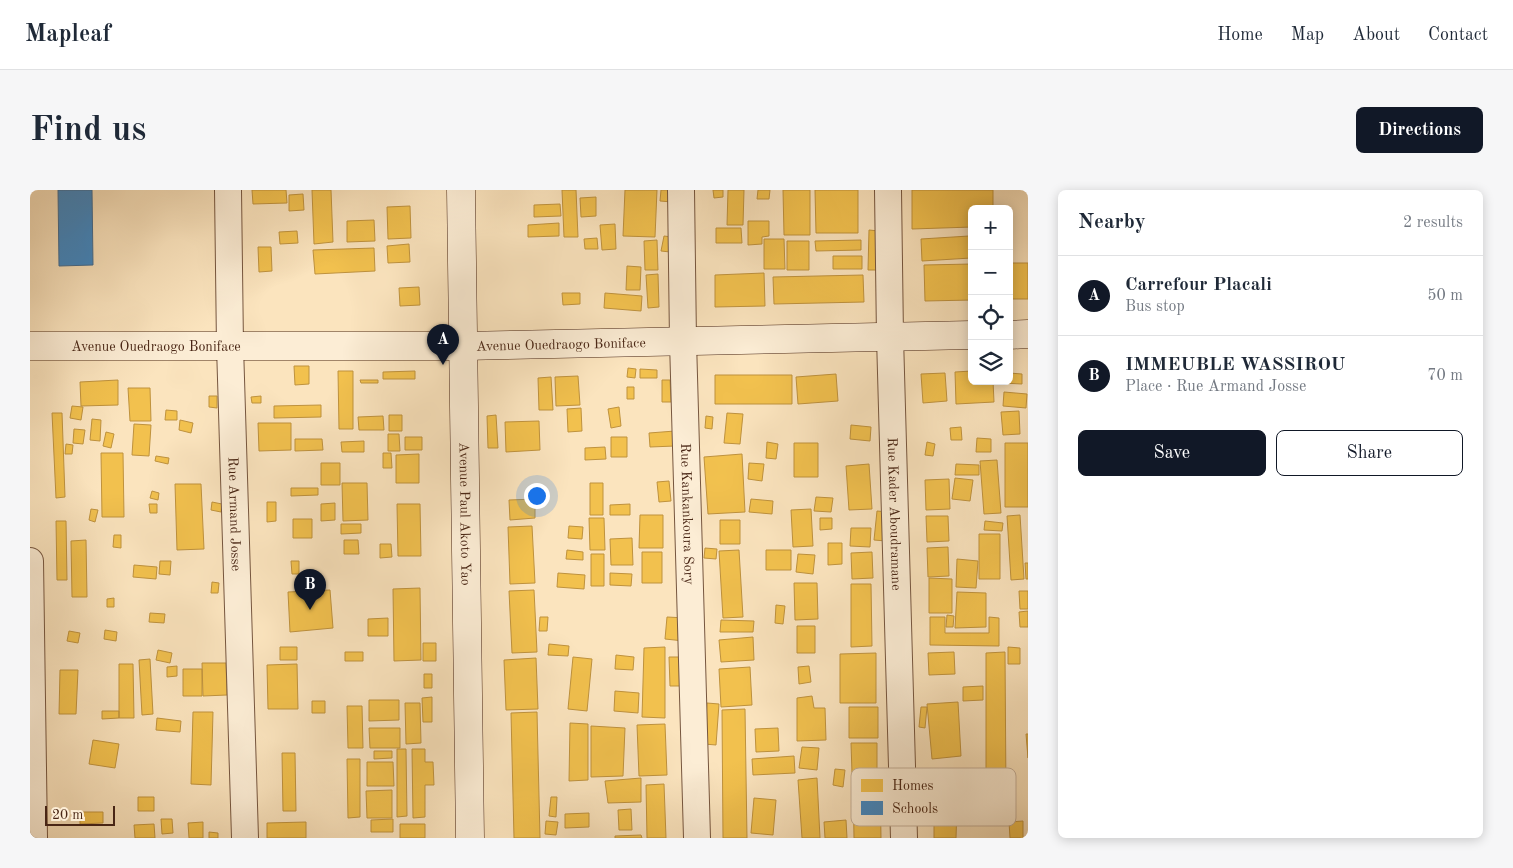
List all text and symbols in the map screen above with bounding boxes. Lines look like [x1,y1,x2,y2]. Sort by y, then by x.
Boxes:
text: Mapleaf [25,23,111,47]
text: Home [1217,26,1263,44]
text: Map [1291,26,1324,44]
text: About [1352,26,1400,44]
text: Contact [1428,26,1488,44]
button: Directions [1356,107,1483,153]
text: Find us [30,113,146,148]
map controls [968,205,1013,385]
button: + [968,205,1013,250]
text: Nearby [1078,212,1146,233]
text: 2 results [1403,215,1463,231]
button: − [968,250,1013,295]
text: Carrefour Placali [1125,276,1272,295]
text: A [1088,288,1100,304]
text: 50 m [1427,288,1463,304]
button: locate [968,295,1013,340]
text: Bus stop [1125,299,1185,315]
pin: A [427,324,459,365]
street label: Avenue Ouedraogo Boniface [476,336,646,354]
street label: Avenue Ouedraogo Boniface [71,340,241,354]
button: layers [968,340,1013,385]
text: IMMEUBLE WASSIROU [1125,356,1346,375]
text: B [1088,368,1100,384]
text: 70 m [1427,368,1463,384]
text: Place · Rue Armand Josse [1125,379,1306,395]
button: Save [1078,430,1266,476]
button: Share [1276,430,1463,476]
street label: Rue Kader Aboudramane [885,437,903,591]
street label: Avenue Paul Akoto Yao [457,442,472,586]
street label: Rue Kankankoura Sory [678,443,696,586]
street label: Rue Armand Josse [225,457,243,571]
your location [524,483,550,509]
pin: B [294,569,326,610]
legend [851,768,1016,826]
text: Homes [892,779,934,793]
text: Schools [892,802,938,816]
scale bar [45,803,115,826]
text: 20 m [52,808,83,822]

